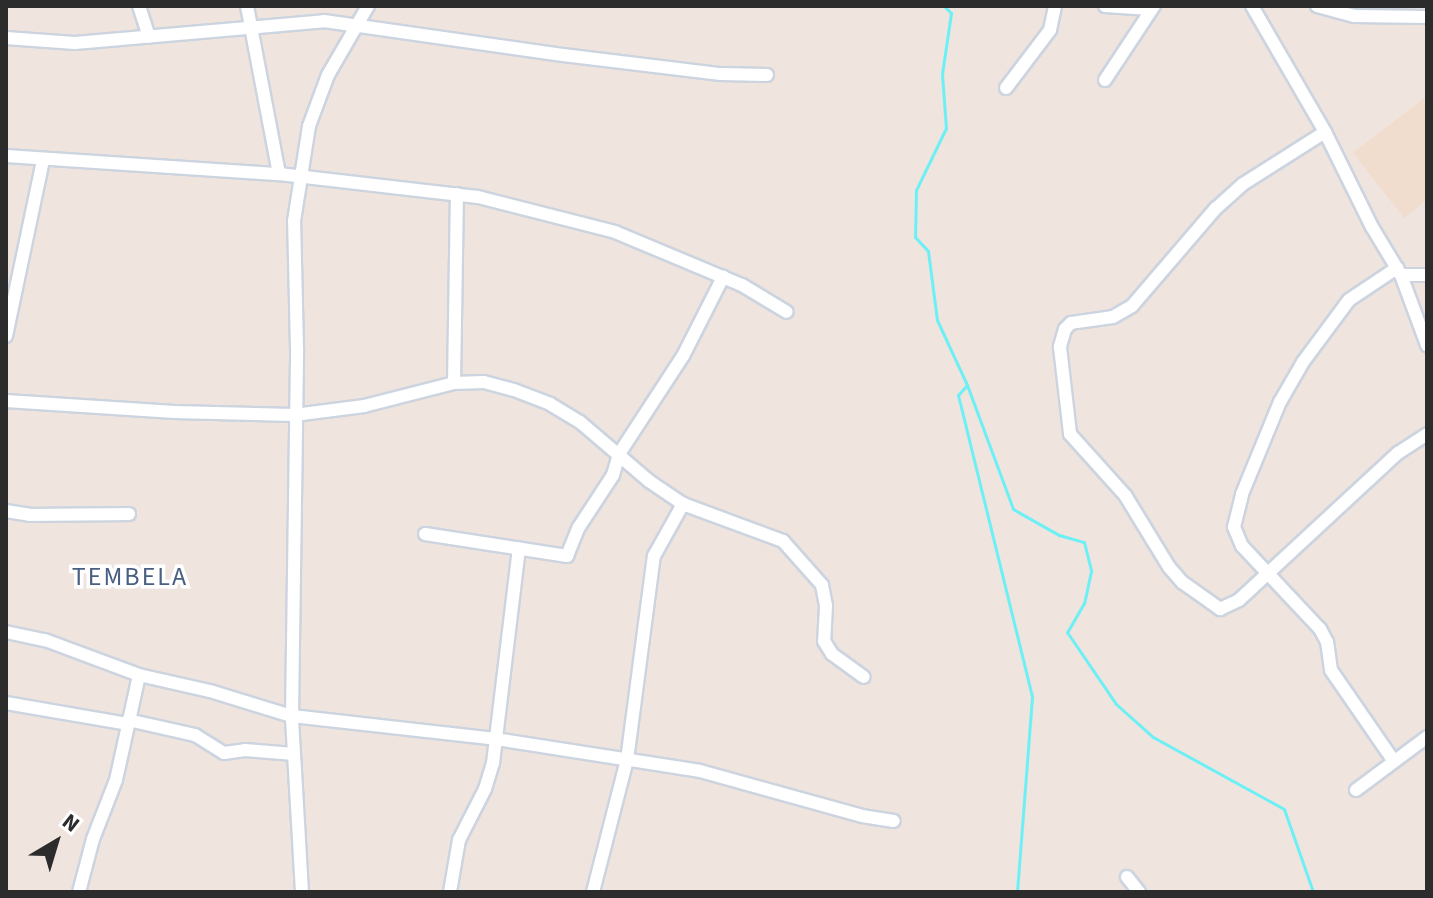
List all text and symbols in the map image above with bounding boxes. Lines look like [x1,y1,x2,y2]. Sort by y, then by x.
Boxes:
district label: TEMBELA [72,561,188,593]
north arrow [16,802,96,882]
text: N [55,806,86,840]

